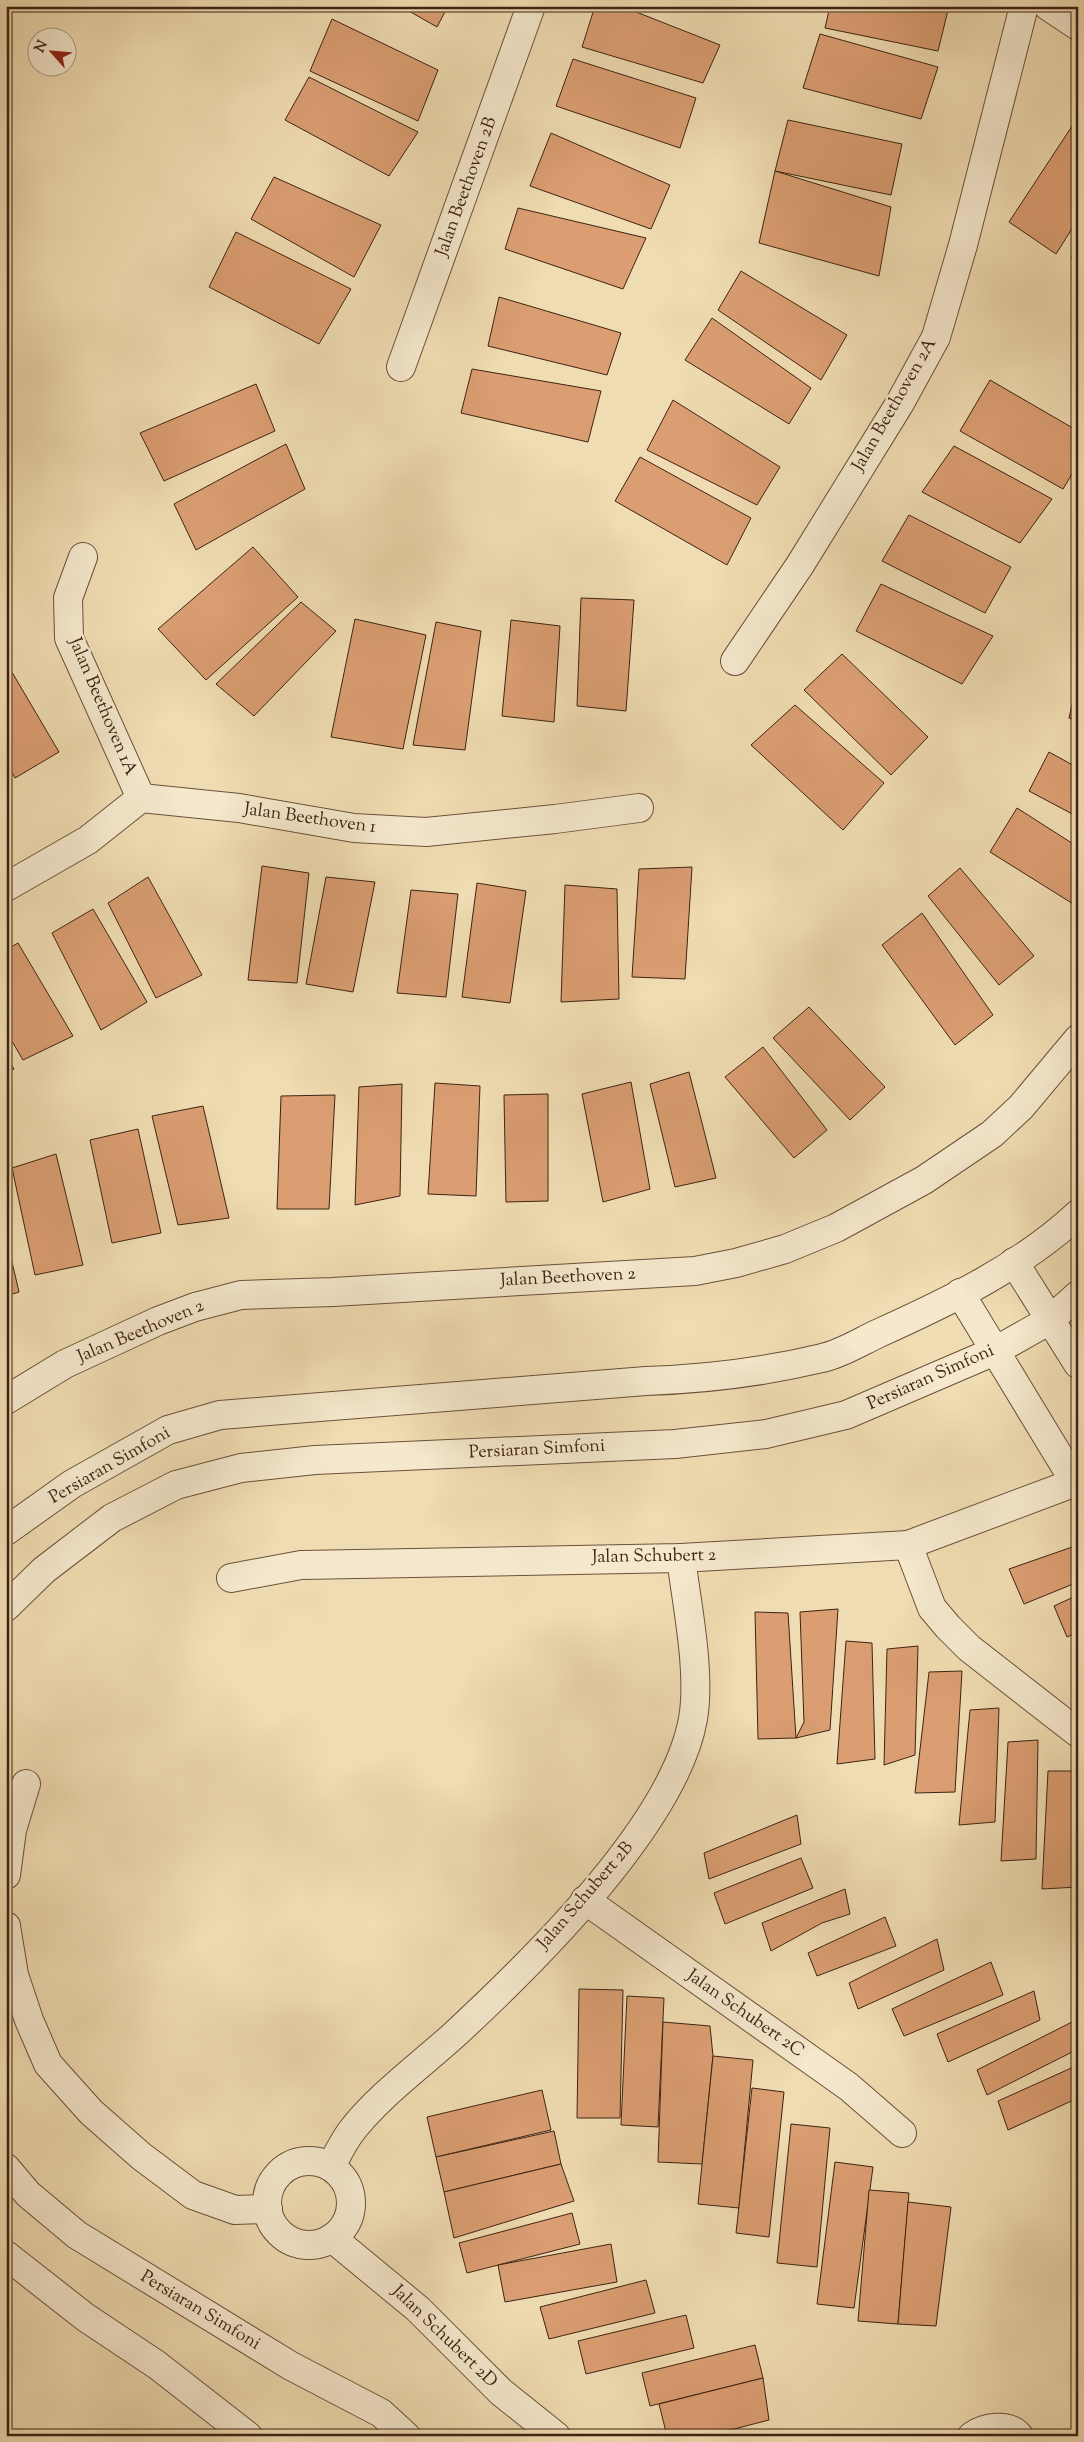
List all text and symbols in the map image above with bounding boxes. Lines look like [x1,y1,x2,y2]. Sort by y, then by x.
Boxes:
north arrow [28,28,78,78]
text: N [31,37,54,57]
street label: Jalan Beethoven 2B [429,114,504,261]
street label: Jalan Beethoven 2A [846,333,944,477]
street label: Jalan Beethoven 1A [61,633,143,780]
street label: Jalan Beethoven 1 [241,797,378,841]
street label: Jalan Beethoven 2 [499,1261,637,1295]
street label: Jalan Beethoven 2 [73,1293,209,1371]
street label: Persiaran Simfoni [863,1338,999,1418]
street label: Persiaran Simfoni [44,1421,176,1511]
street label: Persiaran Simfoni [468,1433,606,1467]
street label: Jalan Schubert 2 [591,1543,717,1571]
street label: Jalan Schubert 2B [531,1836,640,1956]
street label: Jalan Schubert 2C [680,1963,809,2064]
street label: Persiaran Simfoni [135,2265,265,2357]
street label: Jalan Schubert 2D [385,2279,503,2394]

